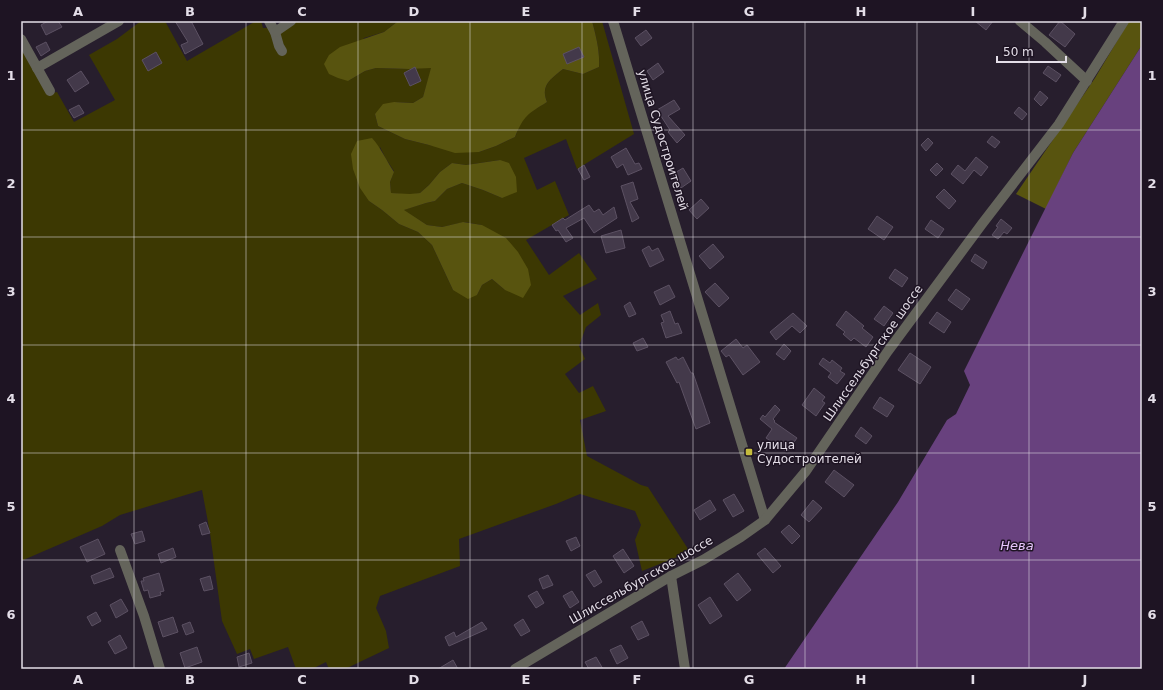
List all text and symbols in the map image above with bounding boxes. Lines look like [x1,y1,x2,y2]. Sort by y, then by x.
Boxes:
text: A [73,4,83,19]
text: B [185,4,195,19]
text: C [297,4,307,19]
text: D [409,4,420,19]
text: E [522,4,530,19]
text: F [633,4,641,19]
text: G [744,4,754,19]
text: H [856,4,866,19]
text: I [971,4,975,19]
text: J [1082,4,1087,19]
scale bar [997,38,1066,64]
text: 50 m [1003,45,1034,59]
text: 1 [6,68,16,83]
street label: улица Судостроителей [635,68,691,212]
text: 1 [1147,68,1157,83]
text: 2 [6,176,16,191]
text: 2 [1147,176,1157,191]
street label: Шлиссельбургское шоссе [820,282,926,424]
text: 3 [6,284,16,299]
text: 3 [1147,284,1157,299]
text: 4 [6,391,16,406]
text: 4 [1147,391,1157,406]
place label: улица Судостроителей [757,438,862,466]
marker: улица Судостроителей [744,447,754,457]
text: 5 [6,499,16,514]
text: 5 [1147,499,1157,514]
street label: Шлиссельбургское шоссе [567,533,715,627]
water label: Нева [1000,538,1034,553]
text: 6 [6,607,16,622]
text: 6 [1147,607,1157,622]
text: A [73,672,83,687]
text: B [185,672,195,687]
text: C [297,672,307,687]
text: D [409,672,420,687]
text: E [522,672,530,687]
text: F [633,672,641,687]
text: G [744,672,754,687]
text: H [856,672,866,687]
text: I [971,672,975,687]
text: J [1082,672,1087,687]

